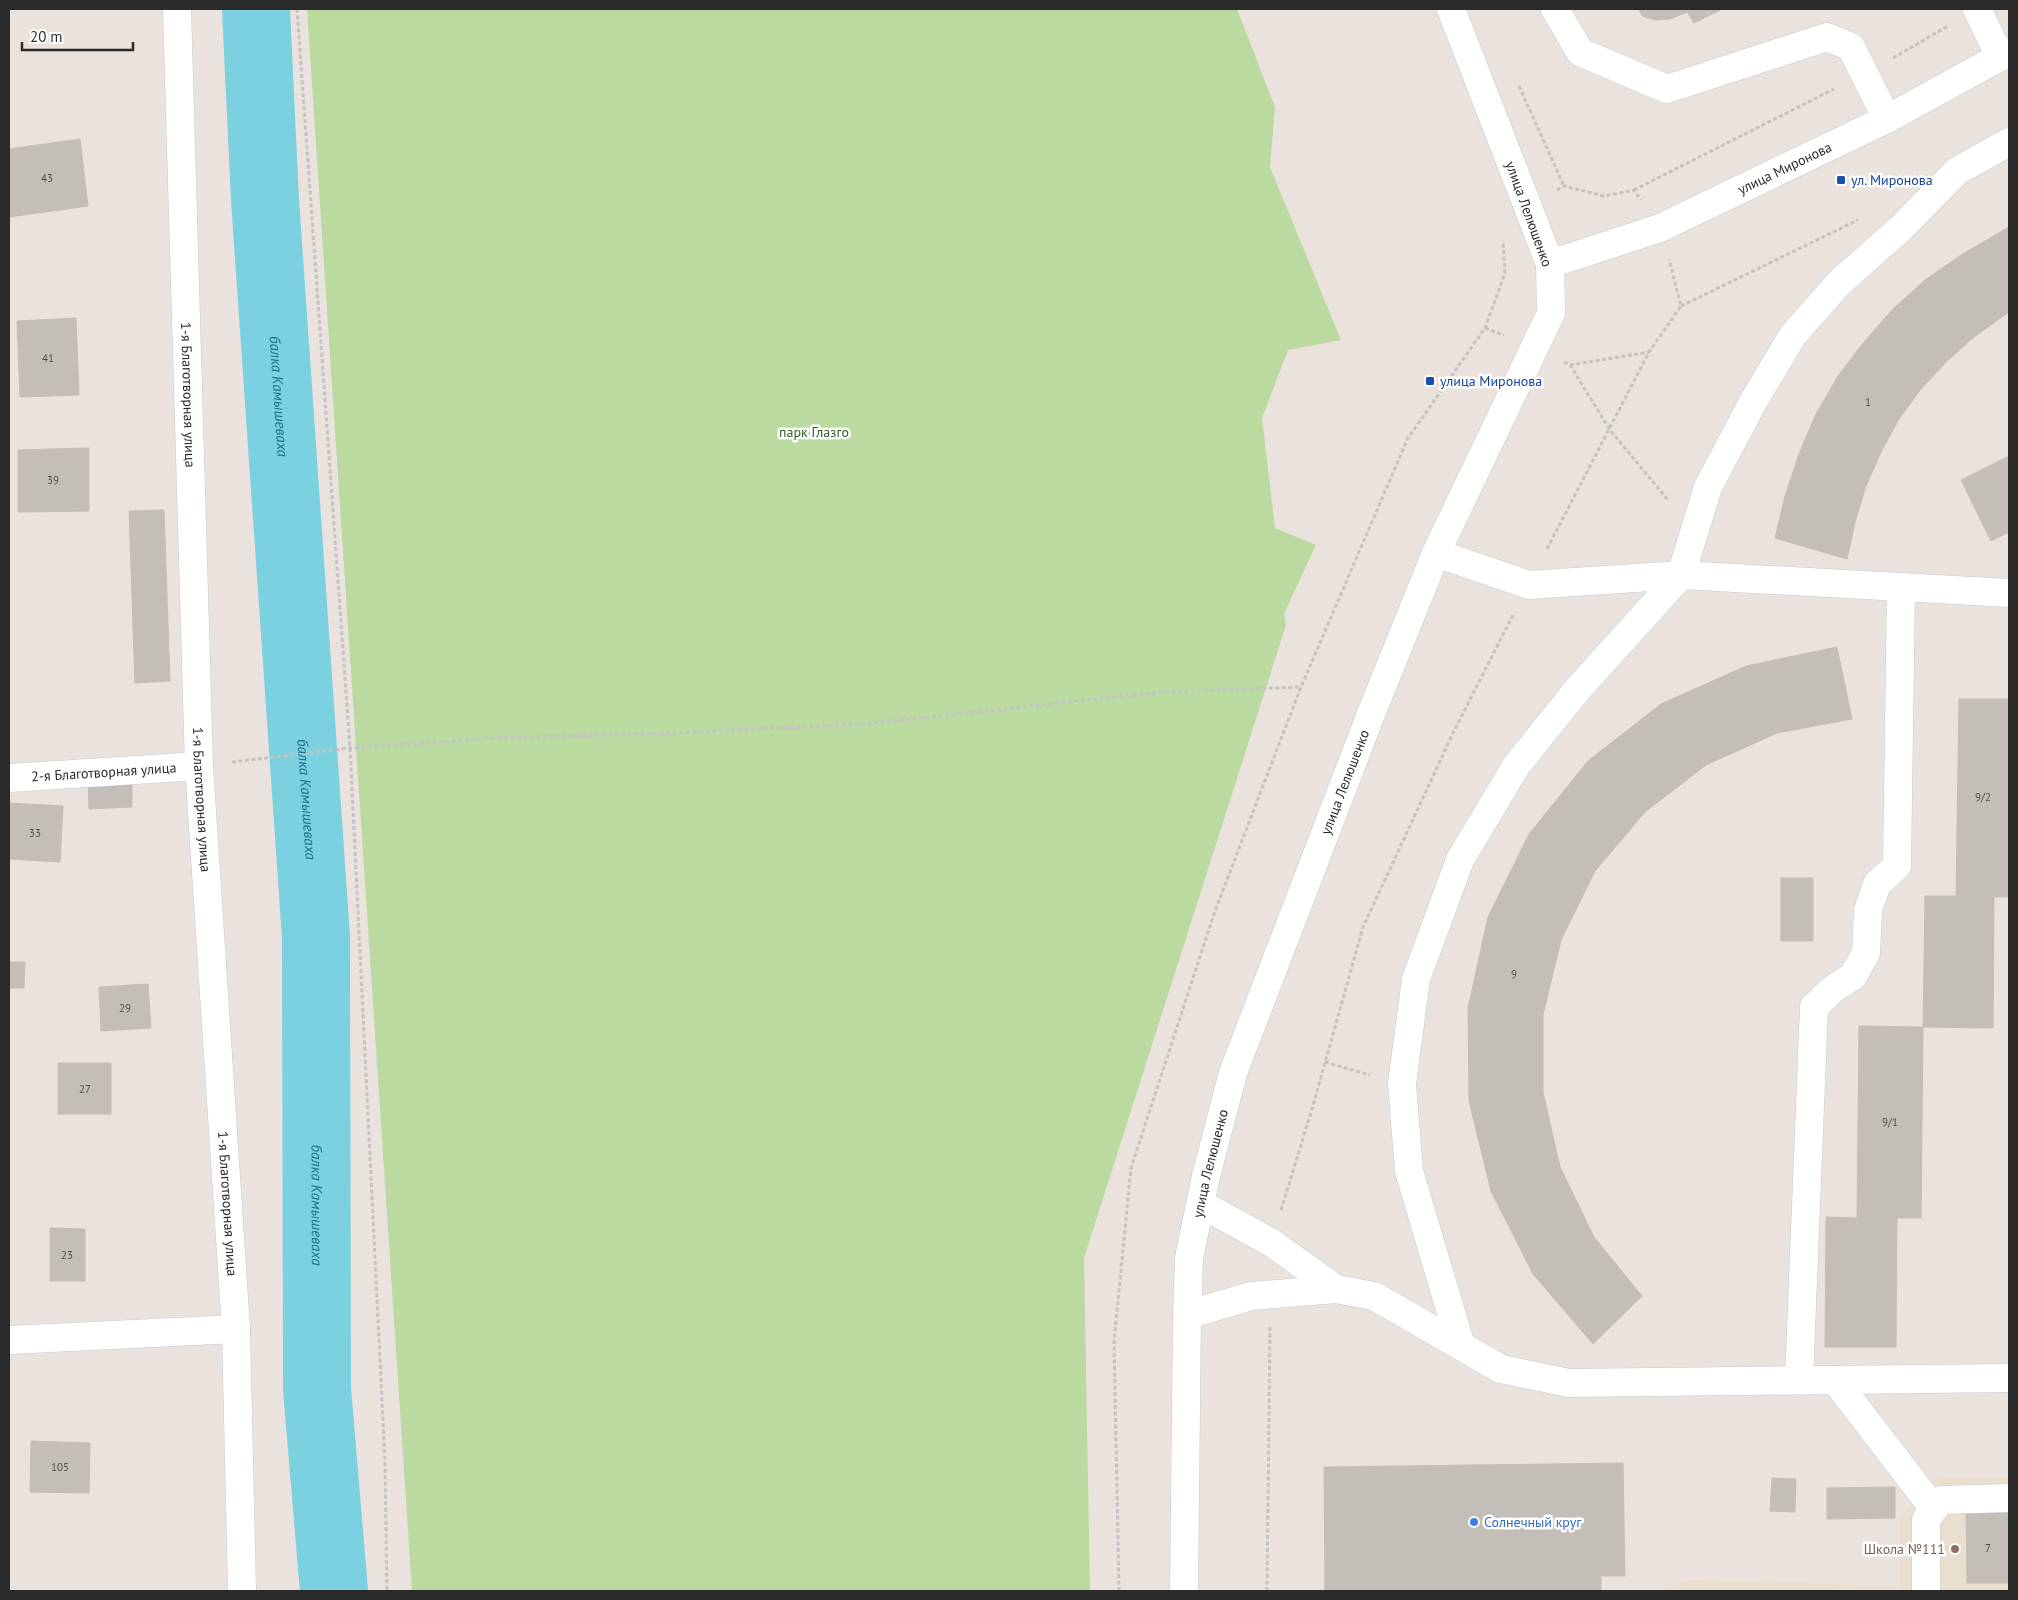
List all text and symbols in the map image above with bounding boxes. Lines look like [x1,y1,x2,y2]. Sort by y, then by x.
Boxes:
scale bar [22,20,134,52]
text: 20 m [30,27,63,46]
street label: улица Миронова [1735,138,1835,198]
street label: улица Лелюшенко [1502,159,1556,269]
house number: 43 [41,171,53,185]
place label: ул. Миронова [1851,171,1933,189]
marker: ул. Миронова [1835,174,1847,186]
street label: 1-я Благотворная улица [177,322,199,468]
water label: балка Камышеваха [265,335,293,458]
house number: 41 [42,351,54,365]
place label: улица Миронова [1440,372,1542,390]
marker: улица Миронова [1424,375,1436,387]
house number: 1 [1865,395,1871,409]
park label: парк Глазго [779,423,849,441]
house number: 39 [47,473,59,487]
street label: 1-я Благотворная улица [189,727,215,873]
street label: улица Лелюшенко [1317,727,1373,837]
water label: балка Камышеваха [293,738,321,861]
street label: 2-я Благотворная улица [31,758,177,786]
house number: 9/2 [1975,790,1991,804]
house number: 33 [29,826,41,840]
house number: 9 [1511,967,1517,981]
house number: 29 [119,1001,131,1015]
house number: 27 [79,1082,91,1096]
street label: улица Лелюшенко [1189,1107,1232,1219]
house number: 9/1 [1882,1115,1898,1129]
street label: 1-я Благотворная улица [214,1131,242,1277]
water label: балка Камышеваха [307,1144,327,1266]
house number: 23 [61,1248,73,1262]
house number: 105 [51,1460,69,1474]
place label: Солнечный круг [1484,1513,1582,1531]
marker: Солнечный круг [1468,1516,1480,1528]
place label: Школа №111 [1864,1540,1945,1558]
house number: 7 [1985,1541,1991,1555]
marker: Школа №111 [1949,1543,1961,1555]

